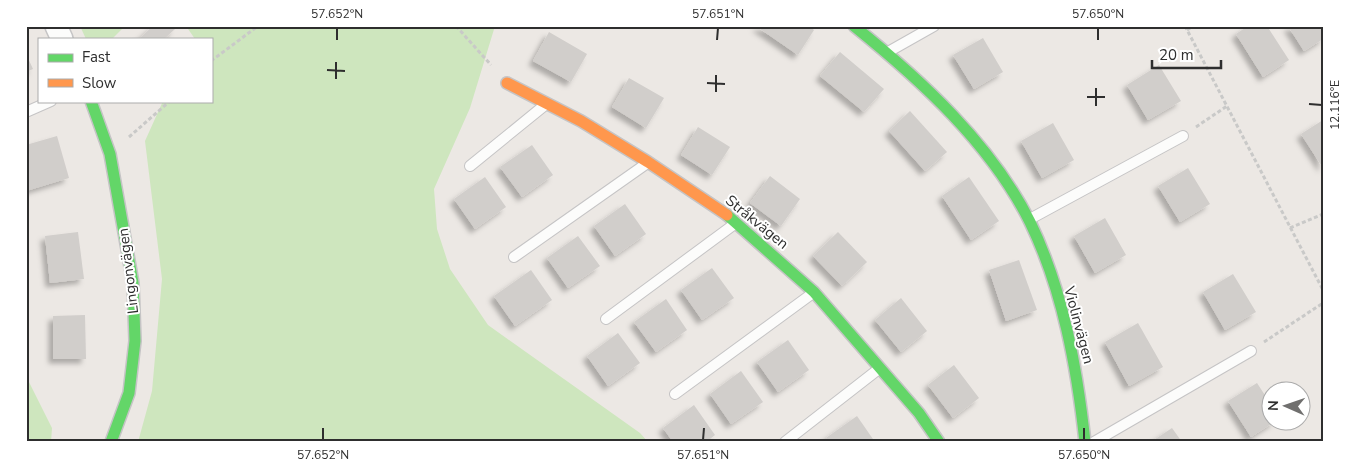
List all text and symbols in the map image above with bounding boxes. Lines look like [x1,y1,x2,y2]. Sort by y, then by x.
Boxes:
text: 57.652°N [311,6,363,22]
text: 57.651°N [692,6,744,22]
text: 57.650°N [1072,6,1124,22]
legend [38,38,212,102]
scale bar [1152,38,1220,70]
text: 20 m [1159,45,1194,65]
text: Fast [82,47,111,67]
text: Slow [82,73,117,93]
text: 12.116°E [1327,80,1343,130]
street label: Stråkvägen [721,190,793,254]
street label: Lingonvägen [113,227,143,315]
street label: Violinvägen [1059,283,1099,366]
north arrow [1262,380,1312,430]
text: N [1264,400,1283,411]
text: 57.652°N [297,447,349,463]
text: 57.651°N [677,447,729,463]
text: 57.650°N [1058,447,1110,463]

